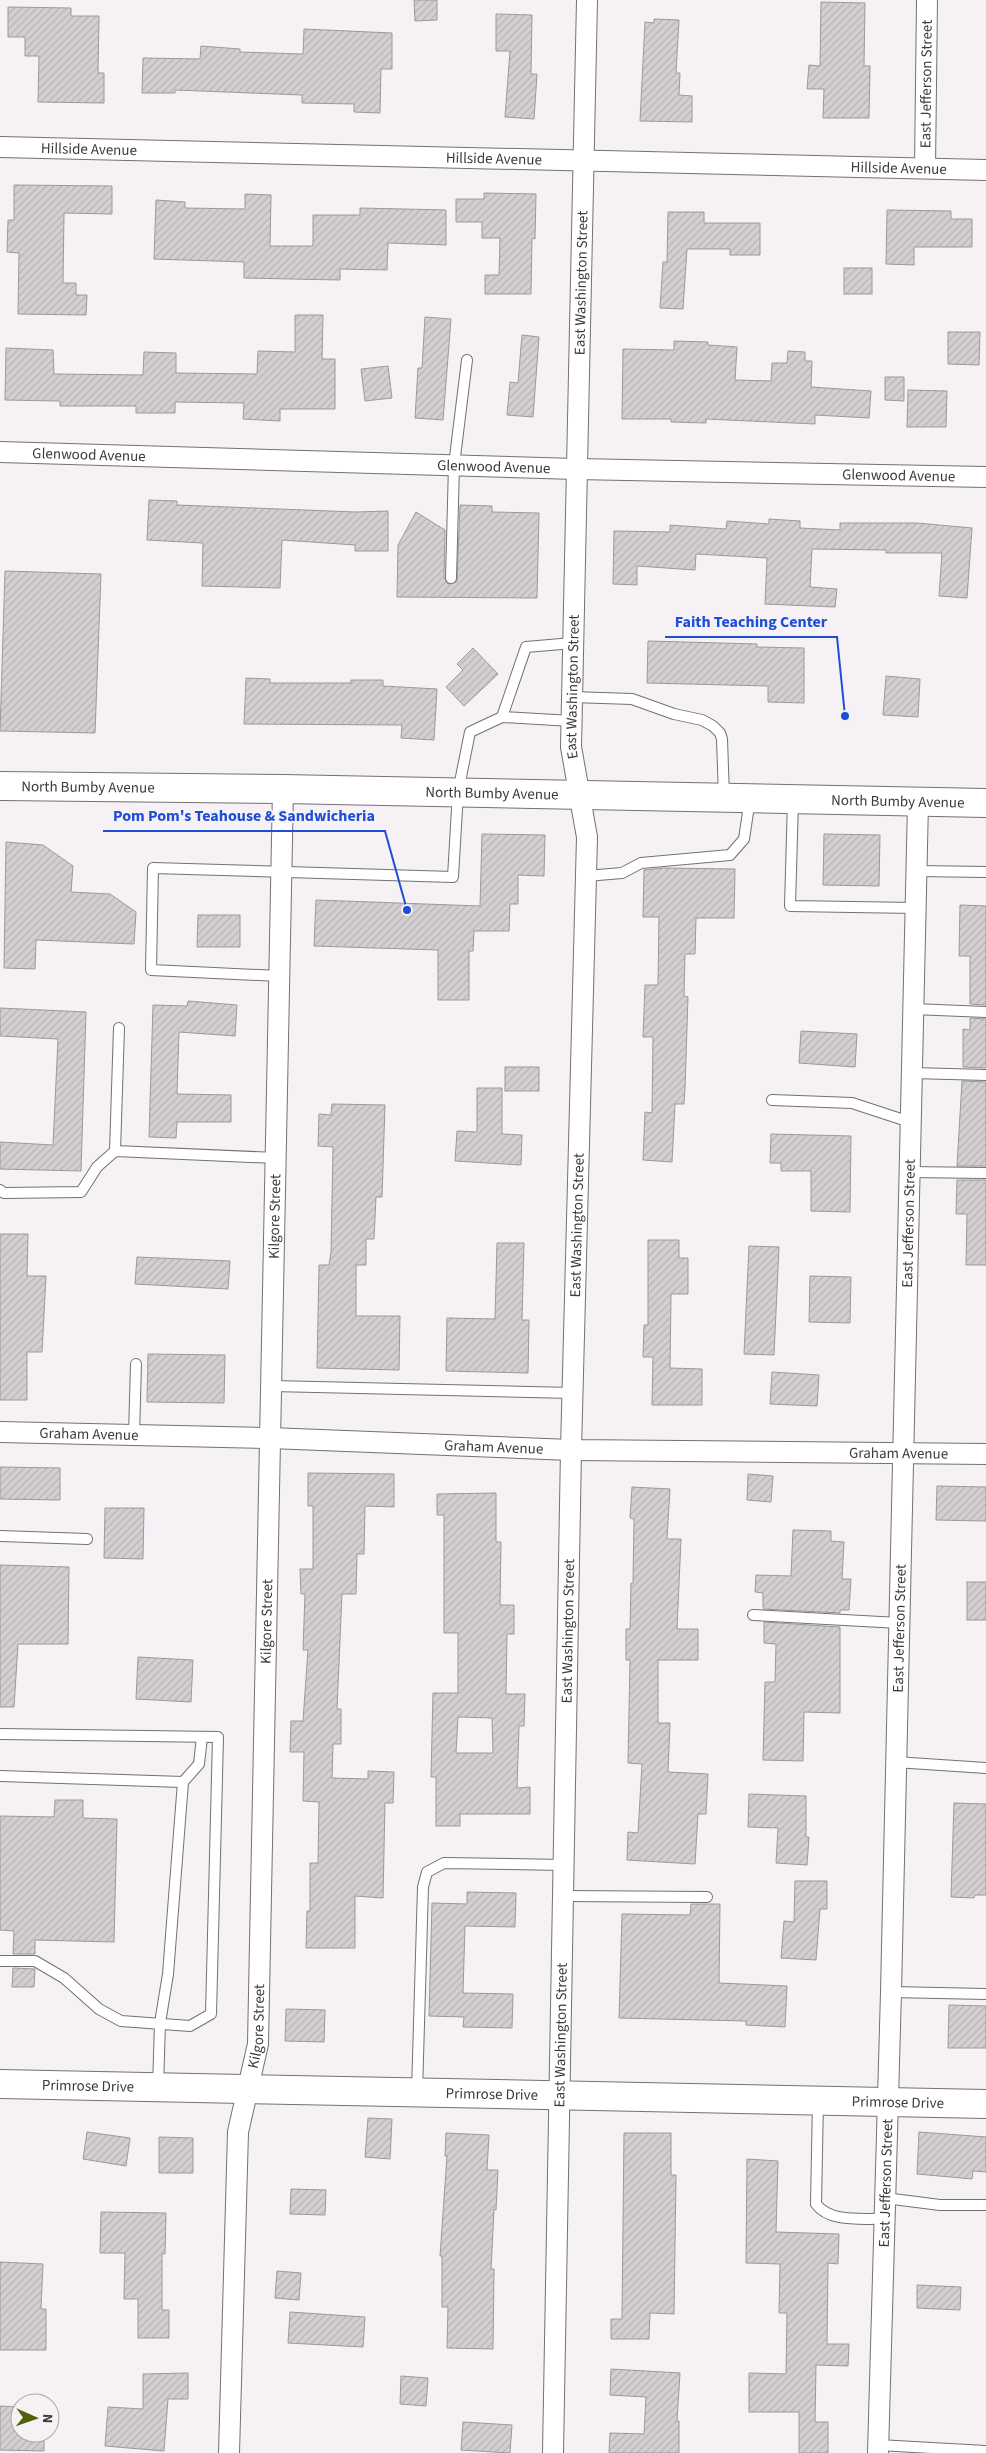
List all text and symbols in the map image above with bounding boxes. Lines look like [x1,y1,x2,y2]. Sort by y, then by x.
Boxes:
street label: East Jefferson Street [915,20,938,148]
street label: Hillside Avenue [41,138,137,161]
street label: Hillside Avenue [446,147,542,171]
street label: Hillside Avenue [850,157,947,180]
street label: East Washington Street [569,210,593,355]
street label: Glenwood Avenue [32,443,146,467]
street label: Glenwood Avenue [437,455,551,479]
street label: Glenwood Avenue [842,464,956,487]
callout: Faith Teaching Center [665,606,837,637]
text: Faith Teaching Center [675,611,828,633]
street label: East Washington Street [561,614,585,761]
street label: North Bumby Avenue [21,776,155,799]
street label: North Bumby Avenue [425,782,559,805]
street label: North Bumby Avenue [831,790,965,814]
callout: Pom Pom's Teahouse & Sandwicheria [103,800,385,831]
text: Pom Pom's Teahouse & Sandwicheria [113,805,375,827]
street label: East Washington Street [565,1153,590,1298]
street label: East Jefferson Street [897,1159,921,1288]
street label: Kilgore Street [264,1174,286,1259]
street label: Graham Avenue [39,1423,139,1446]
street label: Graham Avenue [444,1435,544,1460]
street label: Graham Avenue [849,1443,948,1465]
street label: East Washington Street [556,1559,580,1704]
street label: East Jefferson Street [888,1564,912,1693]
street label: Kilgore Street [256,1579,278,1664]
street label: East Washington Street [549,1963,573,2108]
street label: Kilgore Street [243,1984,270,2071]
street label: Primrose Drive [42,2075,134,2098]
street label: Primrose Drive [446,2083,538,2106]
street label: Primrose Drive [851,2091,944,2114]
street label: East Jefferson Street [874,2119,898,2248]
north arrow [10,2393,60,2443]
text: N [37,2413,57,2423]

